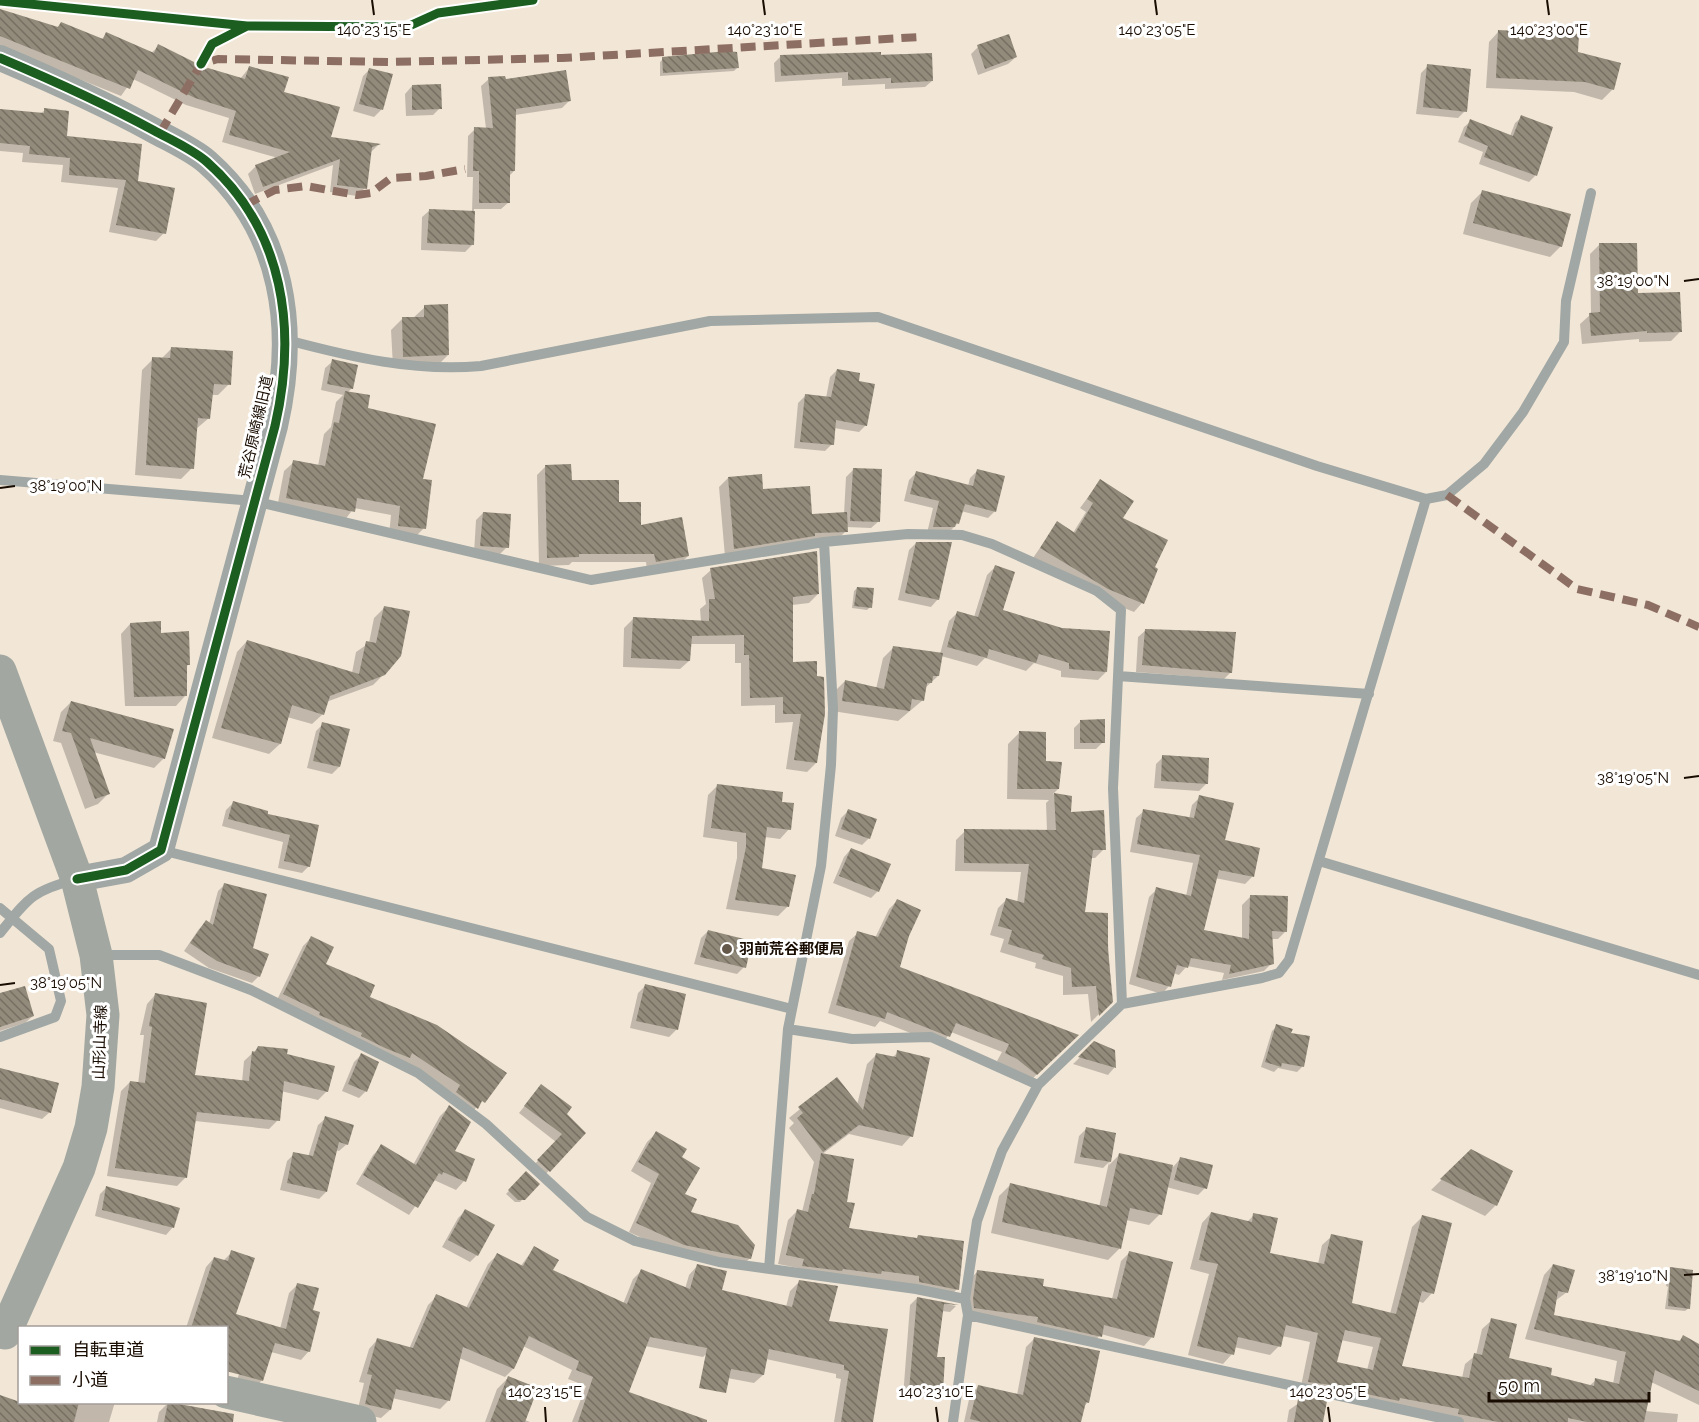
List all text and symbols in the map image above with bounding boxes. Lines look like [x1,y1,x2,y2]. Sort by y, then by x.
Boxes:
text: 140°23'15"E [337,21,411,39]
text: 140°23'10"E [727,21,803,39]
text: 140°23'05"E [1119,21,1195,39]
text: 140°23'00"E [1510,21,1588,39]
text: 38°19'00"N [1597,272,1669,290]
street label: 荒谷原崎線旧道 [235,374,277,480]
text: 38°19'00"N [30,477,102,495]
text: 38°19'05"N [1597,769,1669,787]
place label: 羽前荒谷郵便局 [739,940,844,958]
marker: 羽前荒谷郵便局 [720,942,734,956]
text: 38°19'05"N [30,974,102,992]
street label: 山形山寺線 [90,1004,110,1080]
text: 38°19'10"N [1598,1267,1668,1285]
legend [18,1326,228,1404]
text: 自転車道 [72,1339,144,1360]
scale bar [1489,1365,1650,1403]
text: 小道 [72,1369,108,1390]
text: 50 m [1498,1375,1540,1396]
text: 140°23'15"E [508,1383,582,1401]
text: 140°23'10"E [898,1383,974,1401]
text: 140°23'05"E [1290,1383,1366,1401]

